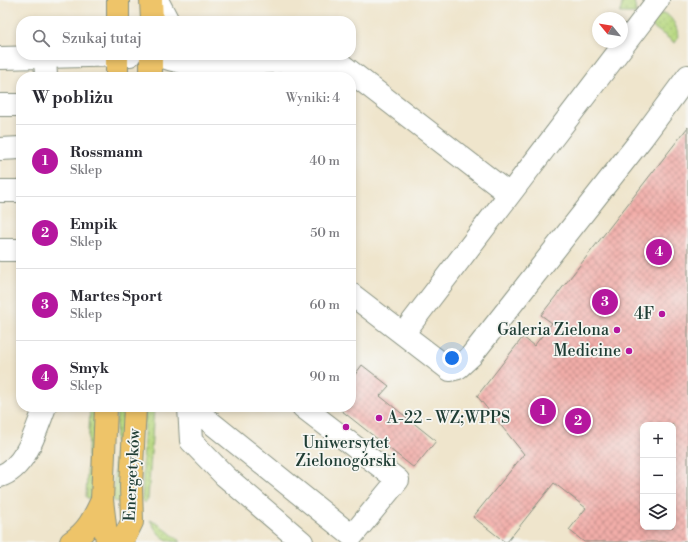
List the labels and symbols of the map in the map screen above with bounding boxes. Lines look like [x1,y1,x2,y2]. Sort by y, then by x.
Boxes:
north arrow [592,12,628,48]
pin: 4 [646,237,672,267]
pin: 3 [592,287,618,317]
place label: 4F [634,304,654,324]
marker: 4F [657,309,667,319]
place label: Galeria Zielona [497,320,610,340]
marker: Galeria Zielona [612,325,622,335]
place label: Medicine [553,341,621,361]
marker: Medicine [624,346,634,356]
your location [442,348,462,368]
pin: 1 [530,396,556,426]
pin: 2 [565,406,591,436]
place label: A-22 - WZ;WPPS [386,408,510,428]
marker: A-22 - WZ;WPPS [374,413,384,423]
marker: Uniwersytet Zielonogórski [341,422,351,432]
street label: Energetyków [120,427,144,522]
place label: Uniwersytet Zielonogórski [296,433,396,471]

